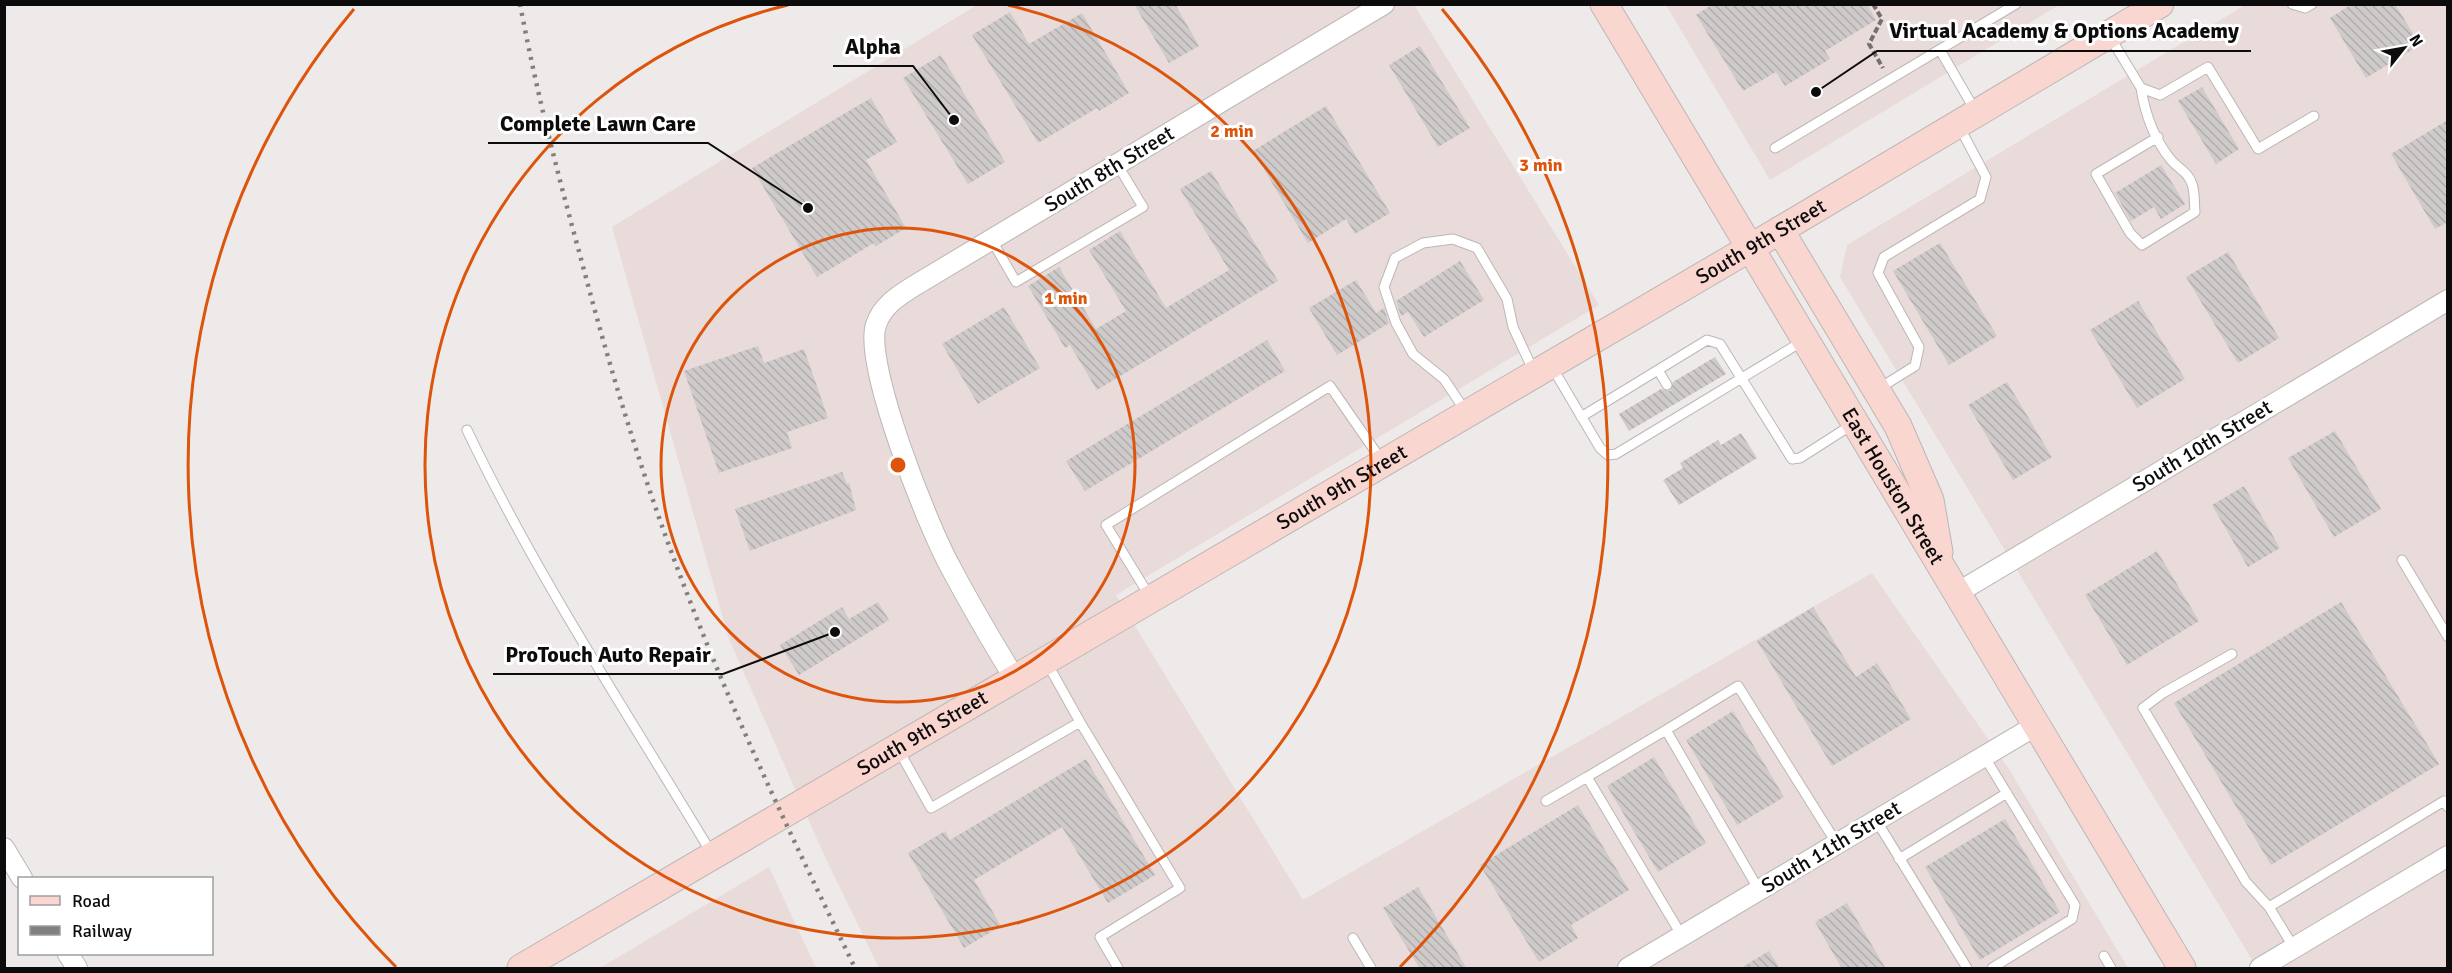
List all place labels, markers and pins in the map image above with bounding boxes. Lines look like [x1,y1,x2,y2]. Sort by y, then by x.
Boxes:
callout: Virtual Academy & Options Academy [1877,11,2251,51]
callout: Alpha [833,26,913,66]
callout: Complete Lawn Care [488,103,708,143]
centre of rings [888,455,908,475]
callout: ProTouch Auto Repair [493,634,723,674]

